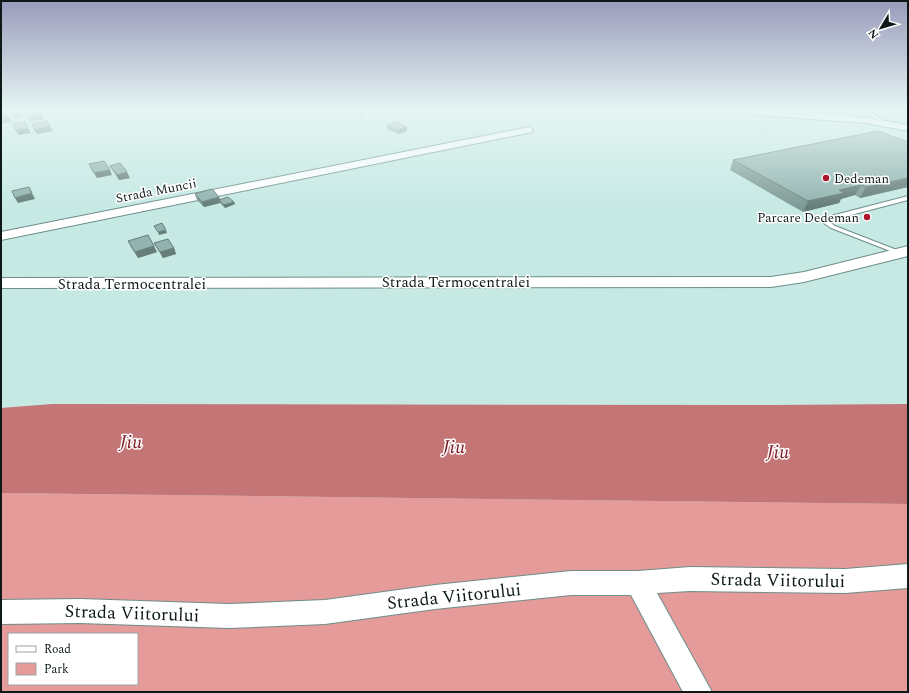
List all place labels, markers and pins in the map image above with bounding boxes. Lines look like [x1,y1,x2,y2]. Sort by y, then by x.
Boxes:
place label: Dedeman [834,169,889,189]
marker: Dedeman [821,173,831,183]
place label: Parcare Dedeman [757,208,859,228]
marker: Parcare Dedeman [862,212,872,222]

